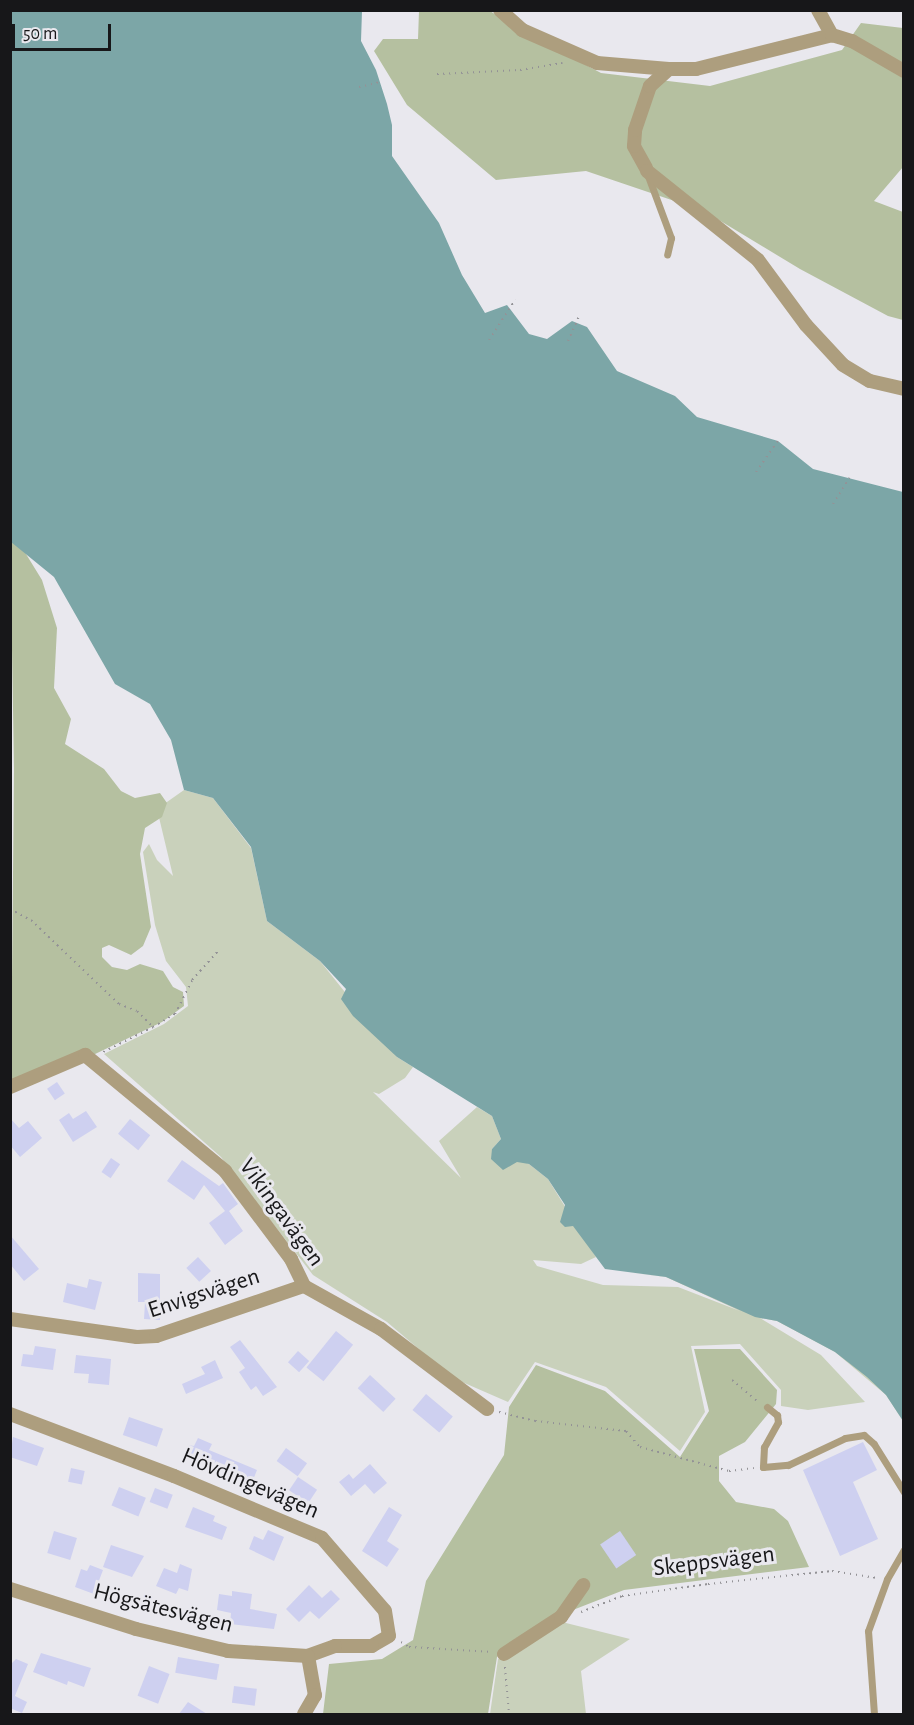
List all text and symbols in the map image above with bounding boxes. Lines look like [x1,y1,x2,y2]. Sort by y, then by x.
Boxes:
scale bar [15,12,114,50]
text: 50 m [23,25,57,43]
street label: Vikingavägen [232,1153,330,1273]
street label: Envigsvägen [144,1262,264,1326]
street label: Hövdingevägen [177,1442,323,1526]
street label: Skeppsvägen [652,1540,776,1584]
street label: Högsätesvägen [90,1578,236,1640]

